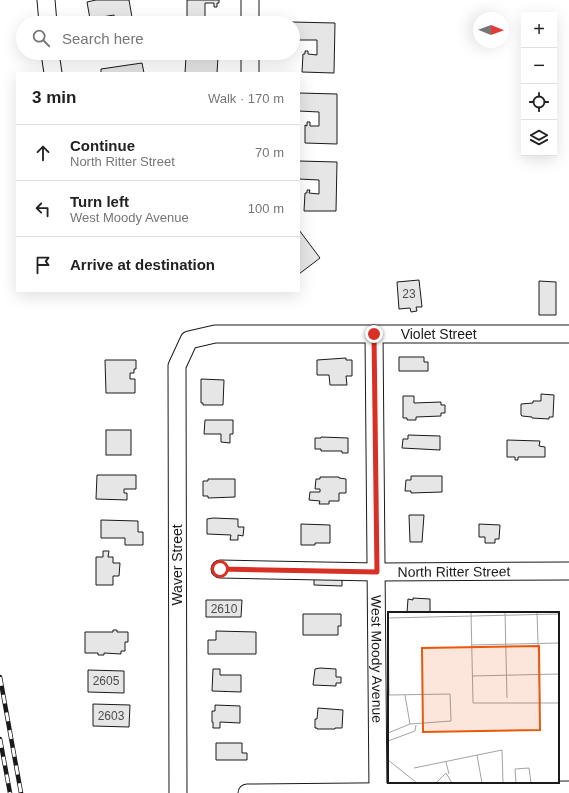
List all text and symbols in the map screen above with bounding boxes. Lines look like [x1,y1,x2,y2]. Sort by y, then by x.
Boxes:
north arrow [473,12,509,48]
map controls [521,12,557,156]
button: + [521,12,557,48]
search box [16,16,300,60]
icon: search [30,27,52,49]
text: Search here [62,30,144,47]
button: − [521,48,557,84]
button: locate [521,84,557,120]
text: 3 min [32,88,76,107]
text: Walk · 170 m [208,91,284,106]
button: layers [521,120,557,156]
text: Continue [70,137,135,154]
icon: ahead [32,142,54,164]
text: 70 m [255,145,284,160]
text: North Ritter Street [70,154,175,169]
text: Turn left [70,193,129,210]
icon: left [32,198,54,220]
text: 100 m [248,201,284,216]
text: West Moody Avenue [70,210,189,225]
icon: arrive [32,254,54,276]
text: Arrive at destination [70,256,215,273]
house number: 23 [402,287,416,301]
route end [365,325,383,343]
street label: Violet Street [401,326,477,342]
street label: Waver Street [169,524,185,606]
route start [211,560,229,578]
street label: North Ritter Street [397,563,511,580]
street label: West Moody Avenue [368,595,385,723]
house number: 2610 [211,602,238,616]
inset map [388,612,559,783]
house number: 2605 [93,674,120,688]
house number: 2603 [98,709,125,723]

